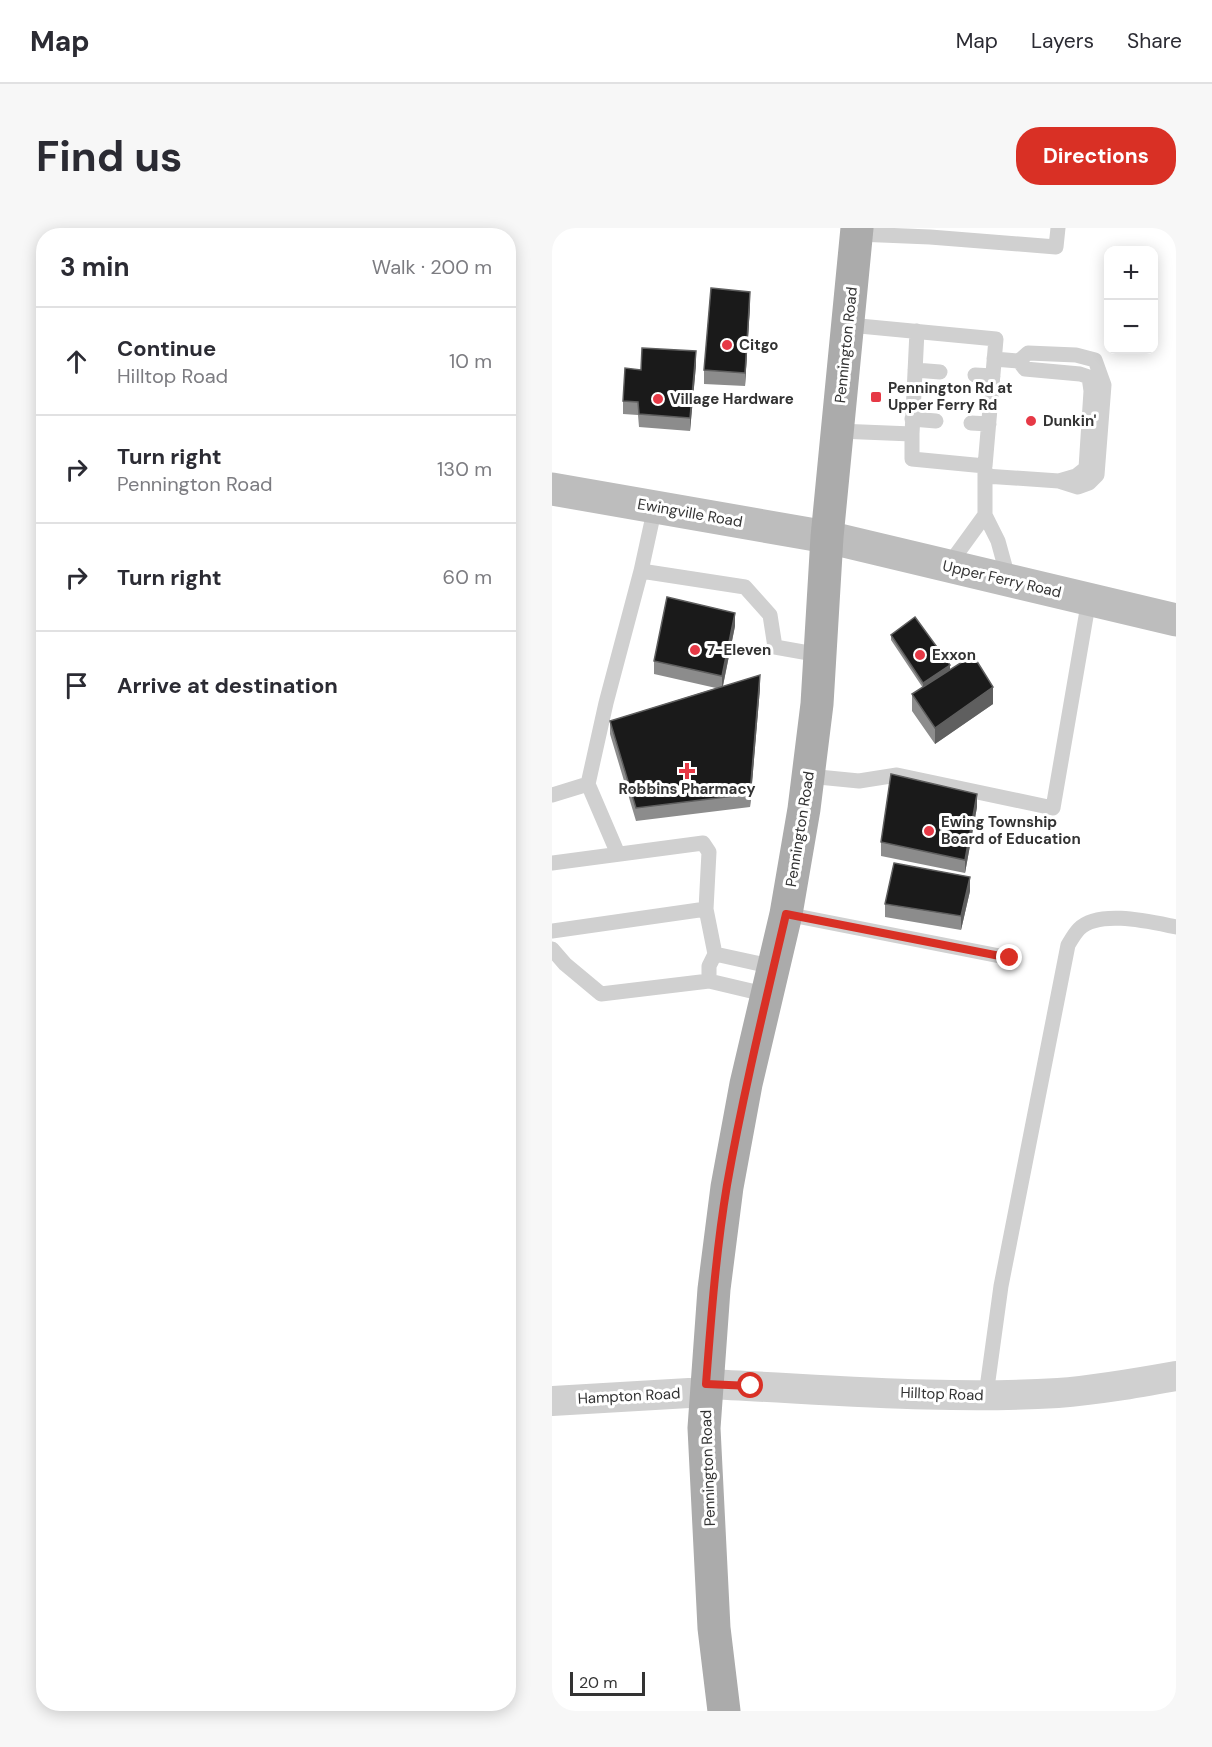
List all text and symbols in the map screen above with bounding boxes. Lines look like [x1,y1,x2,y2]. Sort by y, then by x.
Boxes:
text: Map [30,23,90,60]
text: Map [956,27,998,55]
text: Layers [1031,27,1094,55]
text: Share [1127,27,1182,55]
button: Directions [1016,127,1176,185]
text: Find us [36,129,182,184]
map controls [1104,246,1158,354]
button: + [1104,246,1158,300]
text: 3 min [60,250,129,284]
text: Walk · 200 m [372,254,492,280]
street label: Pennington Road [830,286,862,404]
button: − [1104,300,1158,354]
text: Continue [117,334,216,363]
place label: Citgo [739,335,778,355]
marker: Citgo [720,338,734,352]
icon: ahead [60,345,93,378]
text: 10 m [449,348,492,374]
text: Hilltop Road [117,363,228,389]
place label: Pennington Rd at Upper Ferry Rd [888,378,1012,415]
place label: Village Hardware [670,389,794,409]
marker: Pennington Rd at Upper Ferry Rd [869,390,883,404]
marker: Village Hardware [651,392,665,406]
place label: Dunkin' [1043,411,1096,431]
marker: Dunkin' [1024,414,1038,428]
text: Turn right [117,442,222,471]
icon: right [60,453,93,486]
text: 130 m [437,456,492,482]
text: Pennington Road [117,471,273,497]
street label: Ewingville Road [636,494,744,532]
street label: Upper Ferry Road [941,556,1063,602]
icon: right [60,561,93,594]
text: Turn right [117,563,222,592]
text: 60 m [443,564,492,590]
place label: 7-Eleven [707,640,771,660]
marker: 7-Eleven [688,643,702,657]
place label: Exxon [932,645,976,665]
marker: Exxon [913,648,927,662]
icon: arrive [60,669,93,702]
text: Arrive at destination [117,671,338,700]
marker: Robbins Pharmacy [680,764,694,778]
street label: Pennington Road [781,770,819,888]
place label: Robbins Pharmacy [618,779,756,799]
place label: Ewing Township Board of Education [941,812,1081,849]
marker: Ewing Township Board of Education [922,824,936,838]
route end [996,944,1022,970]
route start [737,1372,763,1398]
street label: Hampton Road [577,1383,681,1409]
street label: Hilltop Road [900,1383,984,1405]
street label: Pennington Road [696,1409,720,1527]
scale bar [570,1669,645,1696]
text: 20 m [579,1672,618,1693]

